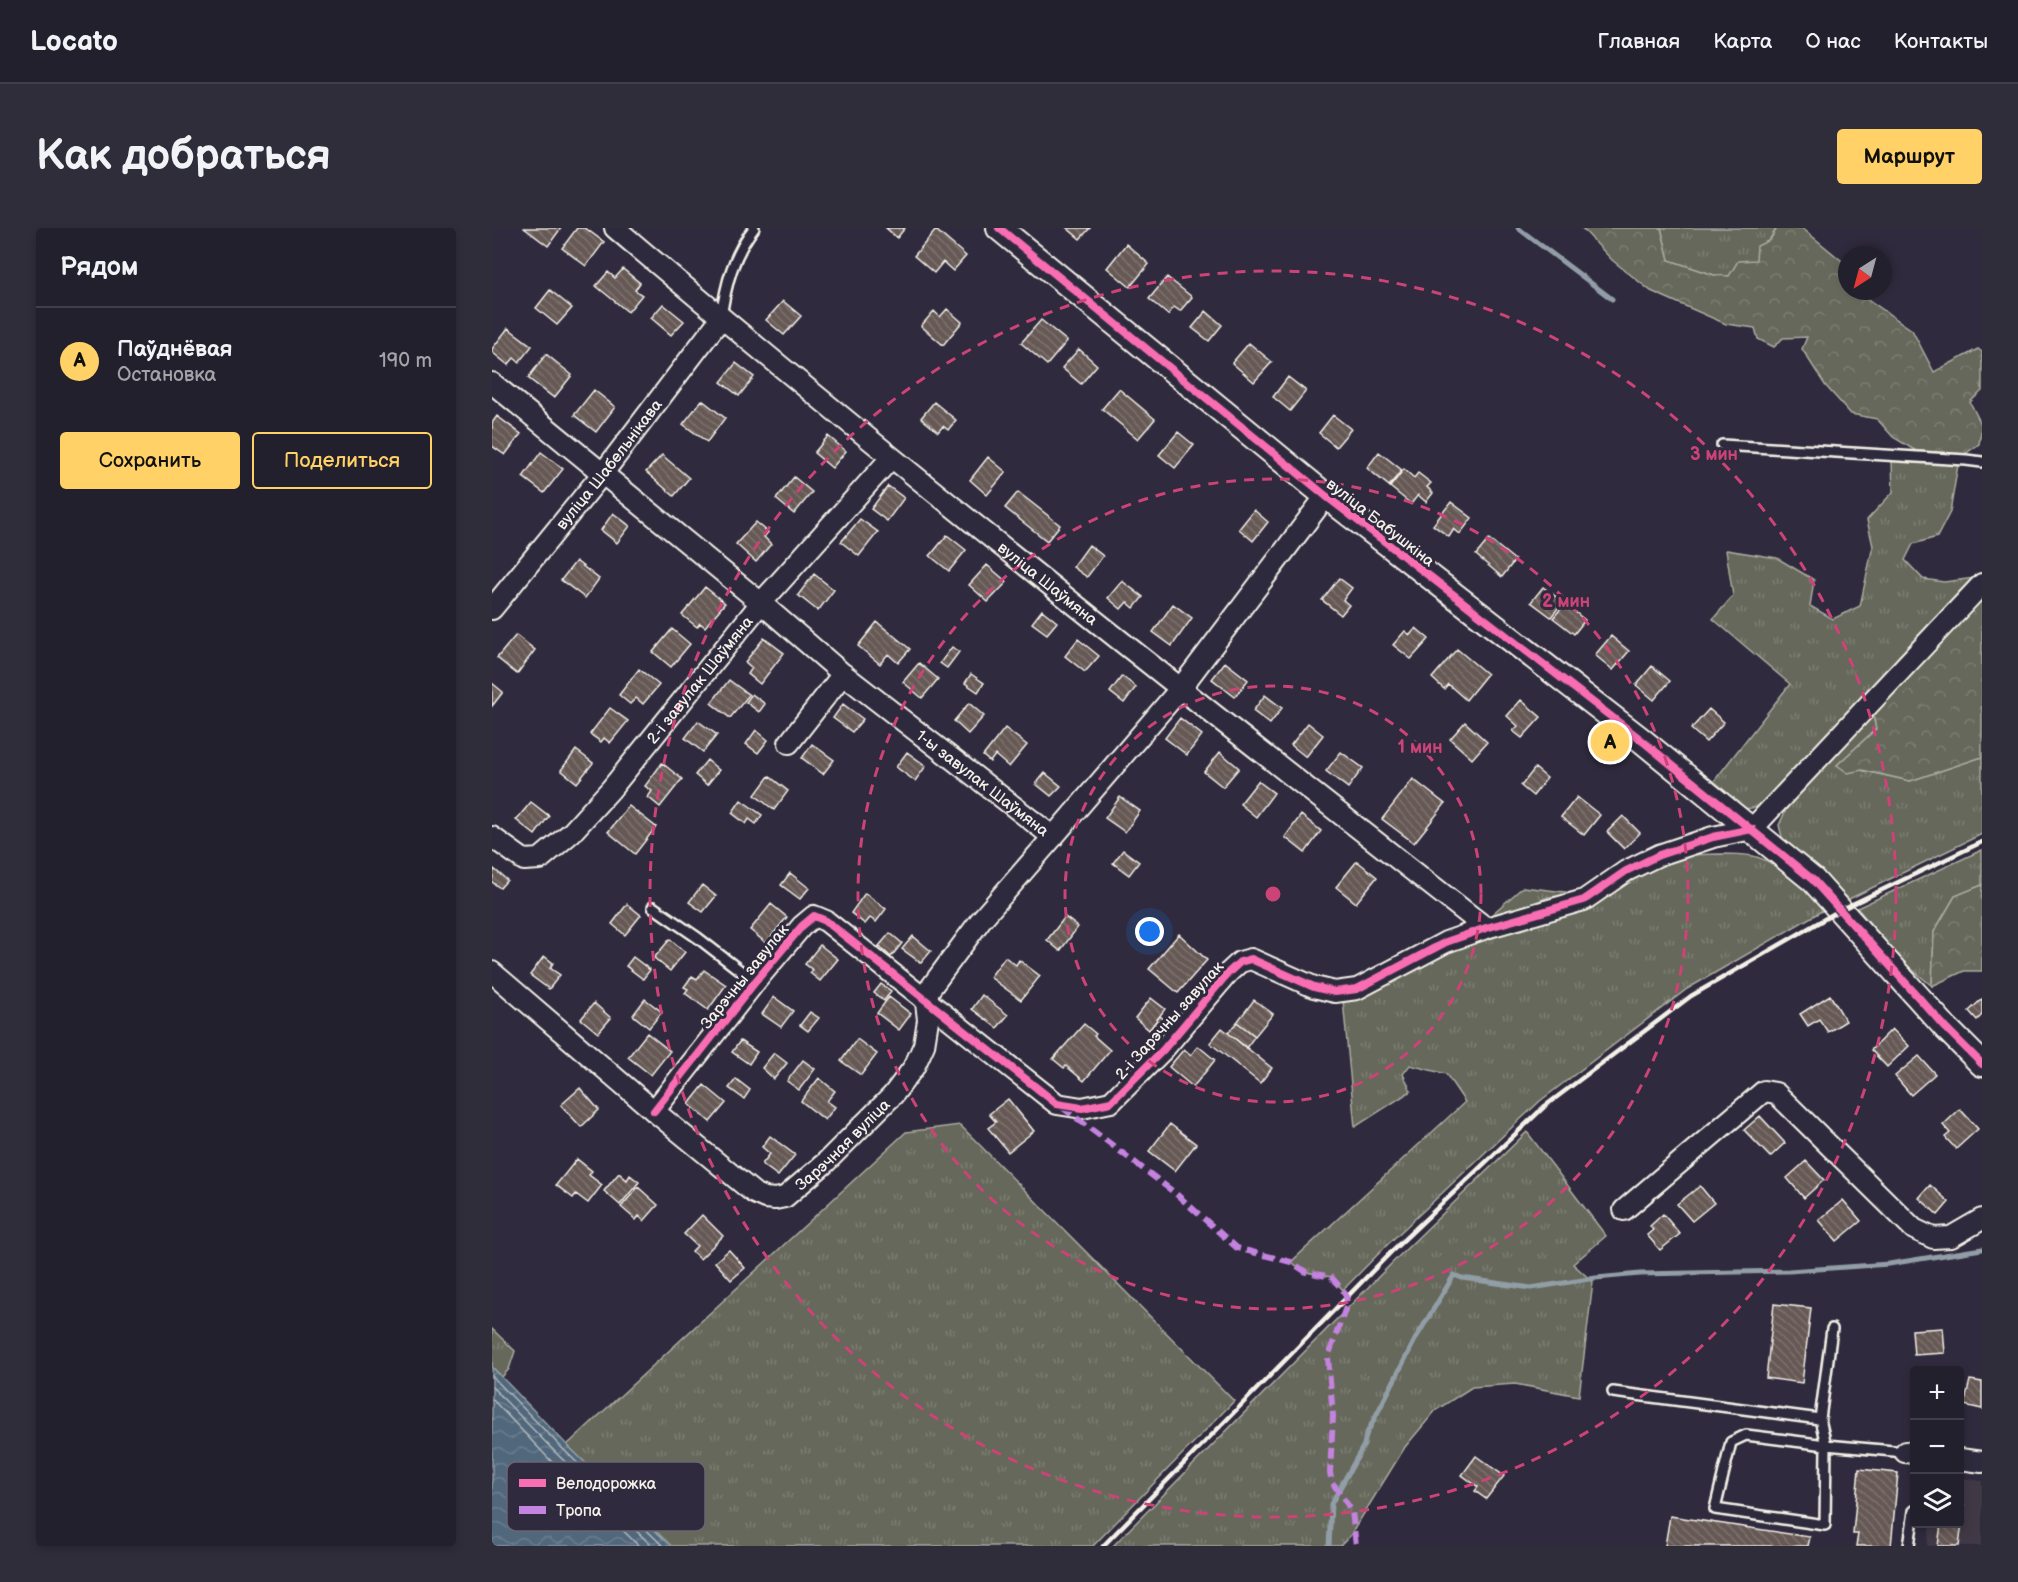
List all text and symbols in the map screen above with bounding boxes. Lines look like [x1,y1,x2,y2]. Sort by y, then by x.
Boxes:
text: Locato [30,25,118,58]
text: Главная [1597,29,1680,54]
text: Карта [1713,29,1772,54]
text: О нас [1805,29,1861,54]
text: Контакты [1894,29,1988,54]
button: Маршрут [1837,129,1982,184]
text: Как добраться [36,131,331,182]
north arrow [1838,246,1892,300]
text: Рядом [60,252,138,283]
text: Паўднёвая [117,336,232,363]
text: A [73,349,86,373]
text: 190 m [379,349,432,373]
text: Остановка [117,363,216,387]
street label: вуліца Шабельнікава [553,396,667,534]
button: Сохранить [60,432,240,489]
button: Поделиться [252,432,432,489]
text: 3 мин [1690,444,1738,465]
street label: вуліца Бабушкіна [1322,475,1438,572]
street label: вуліца Шаўмяна [993,539,1101,630]
text: 2 мин [1542,591,1590,612]
street label: 2-і завулак Шаўмяна [643,612,758,748]
pin: A [1590,720,1630,764]
street label: 1-ы завулак Шаўмяна [912,726,1052,841]
text: 1 мин [1398,737,1442,758]
centre of rings [1263,884,1283,904]
your location [1135,917,1164,946]
street label: Зарэчны завулак [697,920,794,1033]
street label: 2-і Зарэчны завулак [1112,958,1229,1084]
street label: Зарэчная вуліца [792,1095,895,1195]
map controls [1910,1366,1964,1528]
button: + [1910,1366,1964,1420]
button: − [1910,1420,1964,1474]
legend [507,1462,705,1531]
button: layers [1910,1474,1964,1528]
text: Велодорожка [556,1475,657,1494]
text: Тропа [556,1502,602,1521]

